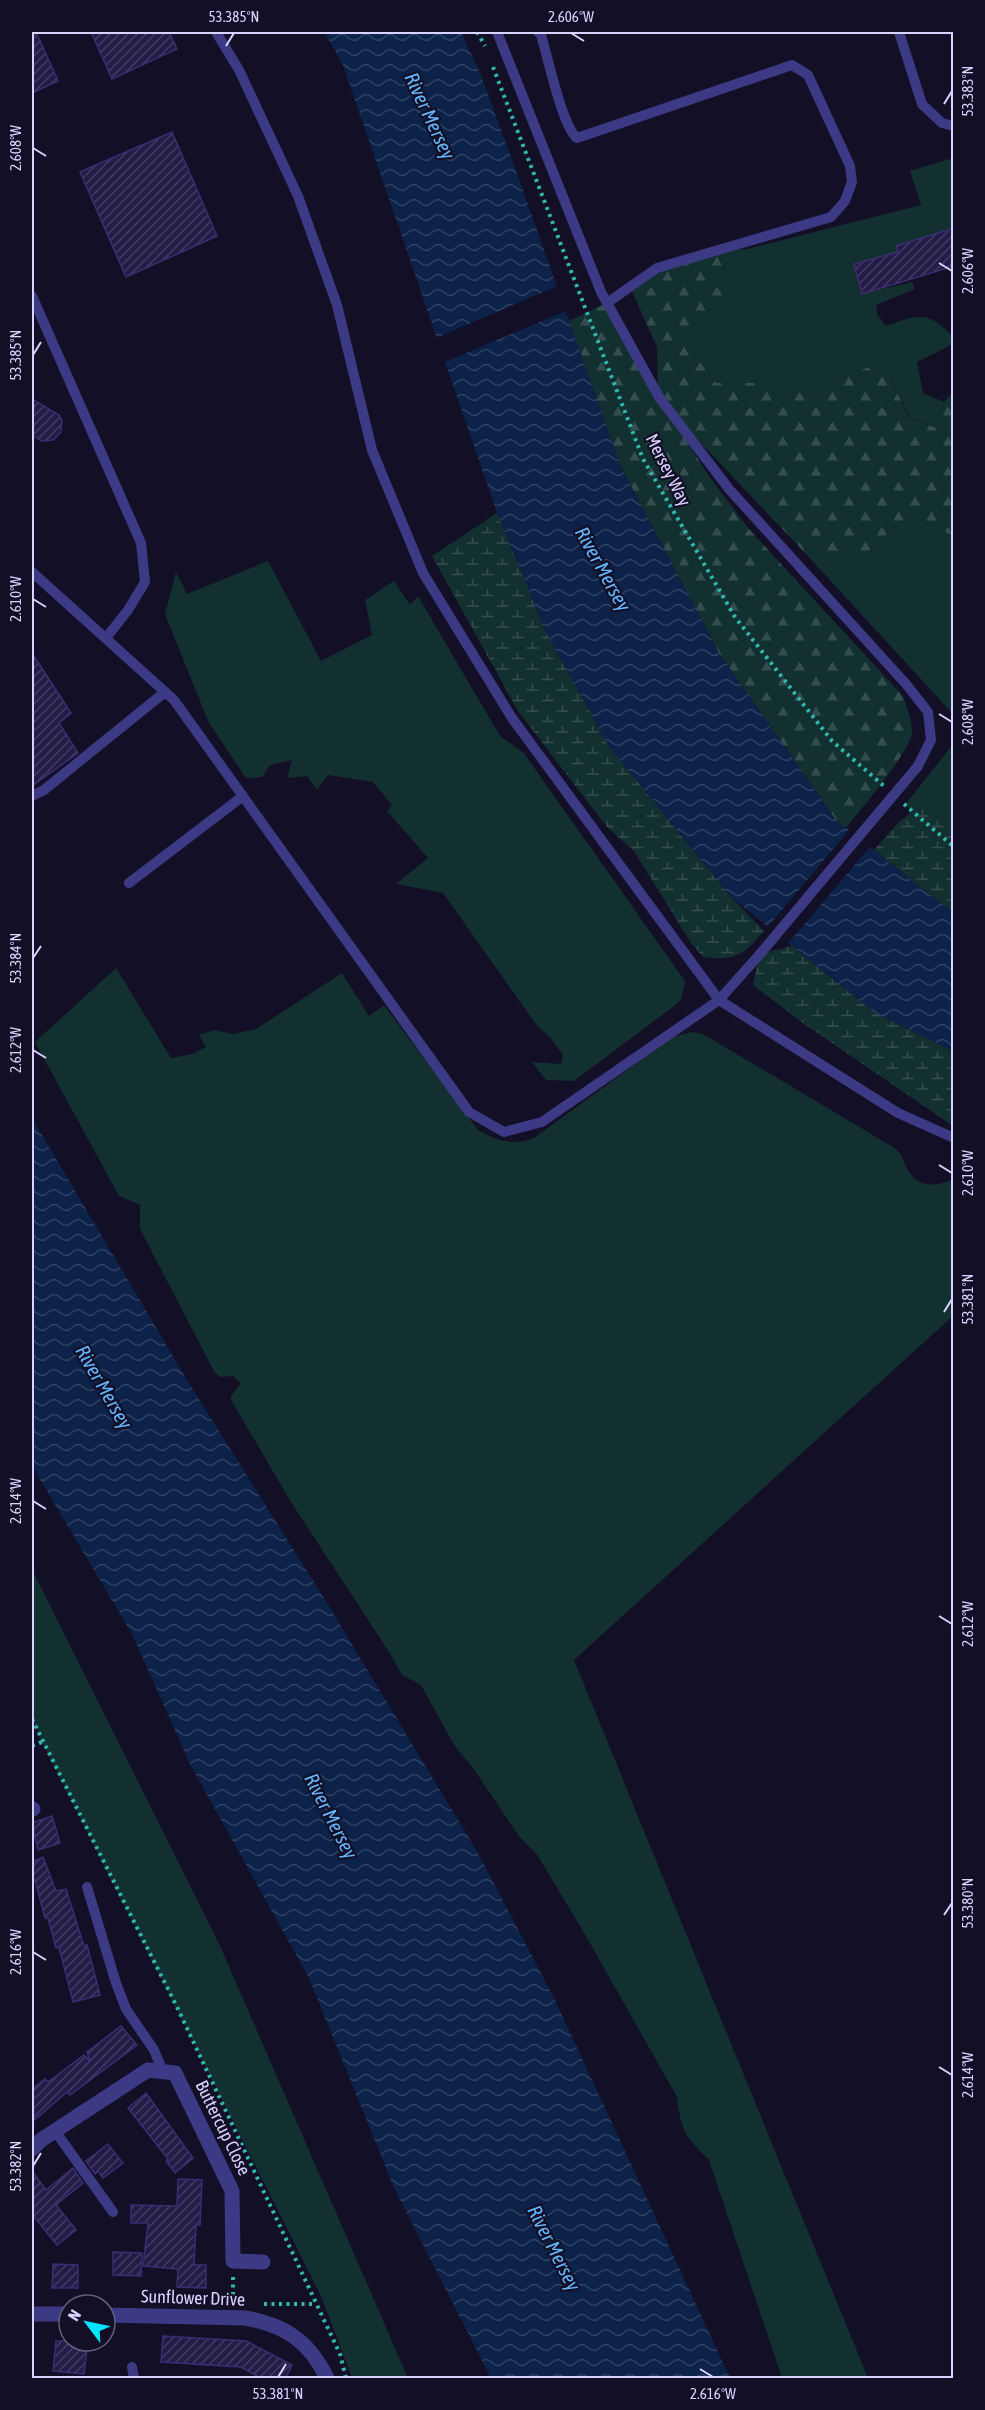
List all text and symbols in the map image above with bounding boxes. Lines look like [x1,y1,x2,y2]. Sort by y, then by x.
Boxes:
text: 53.385°N [209,8,259,25]
text: 2.606°W [548,8,594,25]
text: 53.383°N [959,66,976,116]
water label: River Mersey [400,69,461,163]
text: 2.608°W [7,125,24,171]
text: 2.606°W [959,248,976,294]
text: 53.385°N [7,330,24,380]
street label: Mersey Way [641,430,696,509]
water label: River Mersey [571,523,636,616]
text: 2.610°W [7,576,24,622]
text: 2.608°W [959,699,976,745]
text: 53.384°N [7,933,24,983]
text: 2.612°W [7,1027,24,1073]
text: 2.610°W [959,1150,976,1196]
text: 53.381°N [959,1274,976,1324]
water label: River Mersey [71,1341,138,1433]
text: 2.614°W [7,1478,24,1524]
text: 2.612°W [959,1601,976,1647]
water label: River Mersey [300,1769,363,1863]
text: 53.380°N [959,1878,976,1928]
text: 2.616°W [7,1929,24,1975]
text: 2.614°W [959,2052,976,2098]
street label: Buttercup Close [191,2077,255,2179]
text: 53.382°N [7,2141,24,2191]
water label: River Mersey [523,2201,586,2295]
street label: Sunflower Drive [141,2285,245,2310]
north arrow [57,2293,117,2353]
text: N [64,2306,84,2324]
text: 53.381°N [253,2385,303,2402]
text: 2.616°W [690,2385,736,2402]

